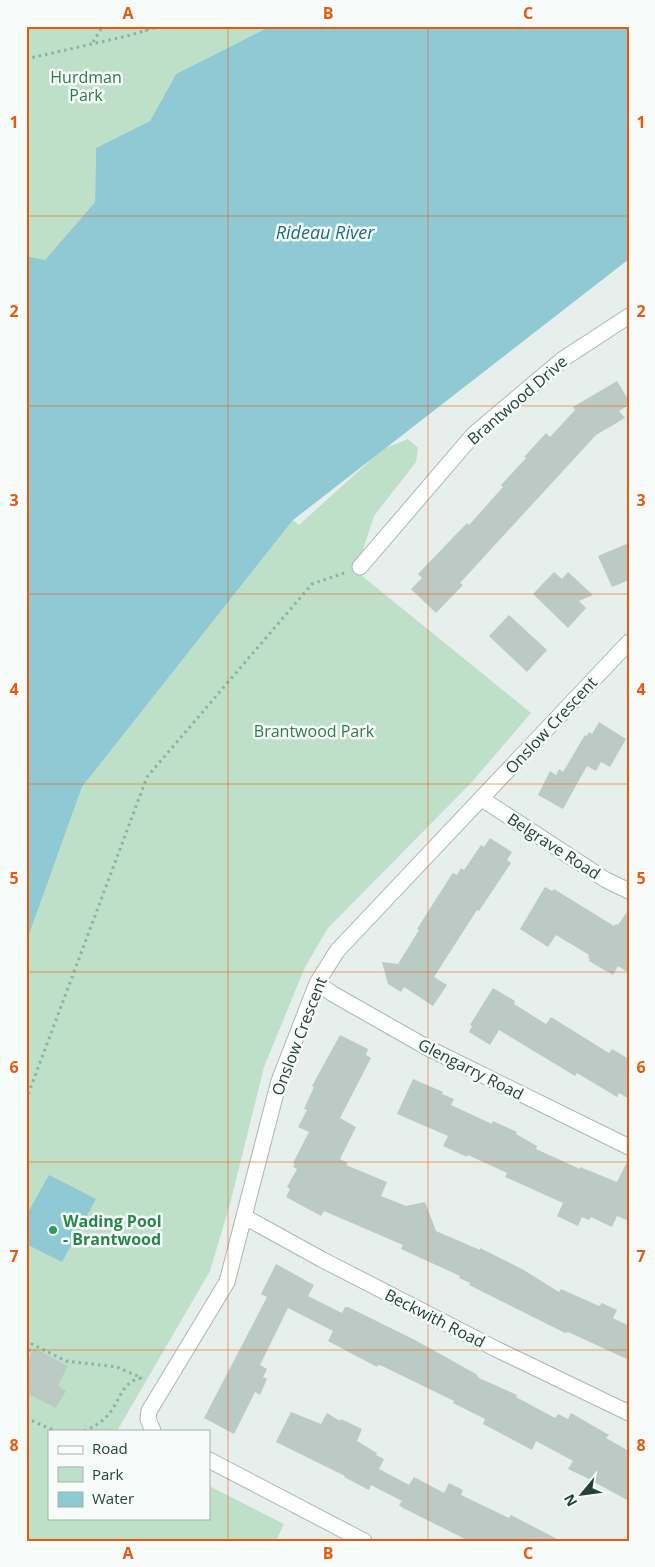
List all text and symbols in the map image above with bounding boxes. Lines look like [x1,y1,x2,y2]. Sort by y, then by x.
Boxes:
text: A [122,2,134,24]
text: B [323,2,333,24]
text: C [523,2,533,24]
park label: Hurdman Park [50,66,122,106]
text: 1 [9,111,19,133]
text: 1 [636,111,646,133]
water label: Rideau River [276,220,375,244]
text: 2 [9,300,19,322]
text: 2 [636,300,646,322]
street label: Brantwood Drive [462,350,572,450]
text: 3 [9,489,19,511]
text: 3 [636,489,646,511]
street label: Onslow Crescent [500,671,602,778]
text: 4 [9,678,19,700]
text: 4 [636,678,646,700]
park label: Brantwood Park [254,720,375,742]
street label: Belgrave Road [503,808,605,884]
text: 5 [9,867,19,889]
text: 5 [636,867,646,889]
street label: Onslow Crescent [266,973,332,1099]
street label: Glengarry Road [415,1033,527,1105]
text: 6 [9,1056,19,1078]
text: 6 [636,1056,646,1078]
place label: Wading Pool - Brantwood [63,1210,162,1250]
marker: Wading Pool - Brantwood [47,1224,59,1236]
text: 7 [9,1245,19,1267]
text: 7 [636,1245,646,1267]
street label: Beckwith Road [381,1283,489,1353]
legend [48,1430,210,1520]
text: 8 [9,1434,19,1456]
text: 8 [636,1434,646,1456]
text: Road [92,1438,128,1458]
text: Park [92,1464,123,1484]
north arrow [558,1470,608,1520]
text: Water [92,1488,134,1508]
text: N [559,1491,581,1510]
text: A [122,1542,134,1564]
text: B [323,1542,333,1564]
text: C [523,1542,533,1564]

